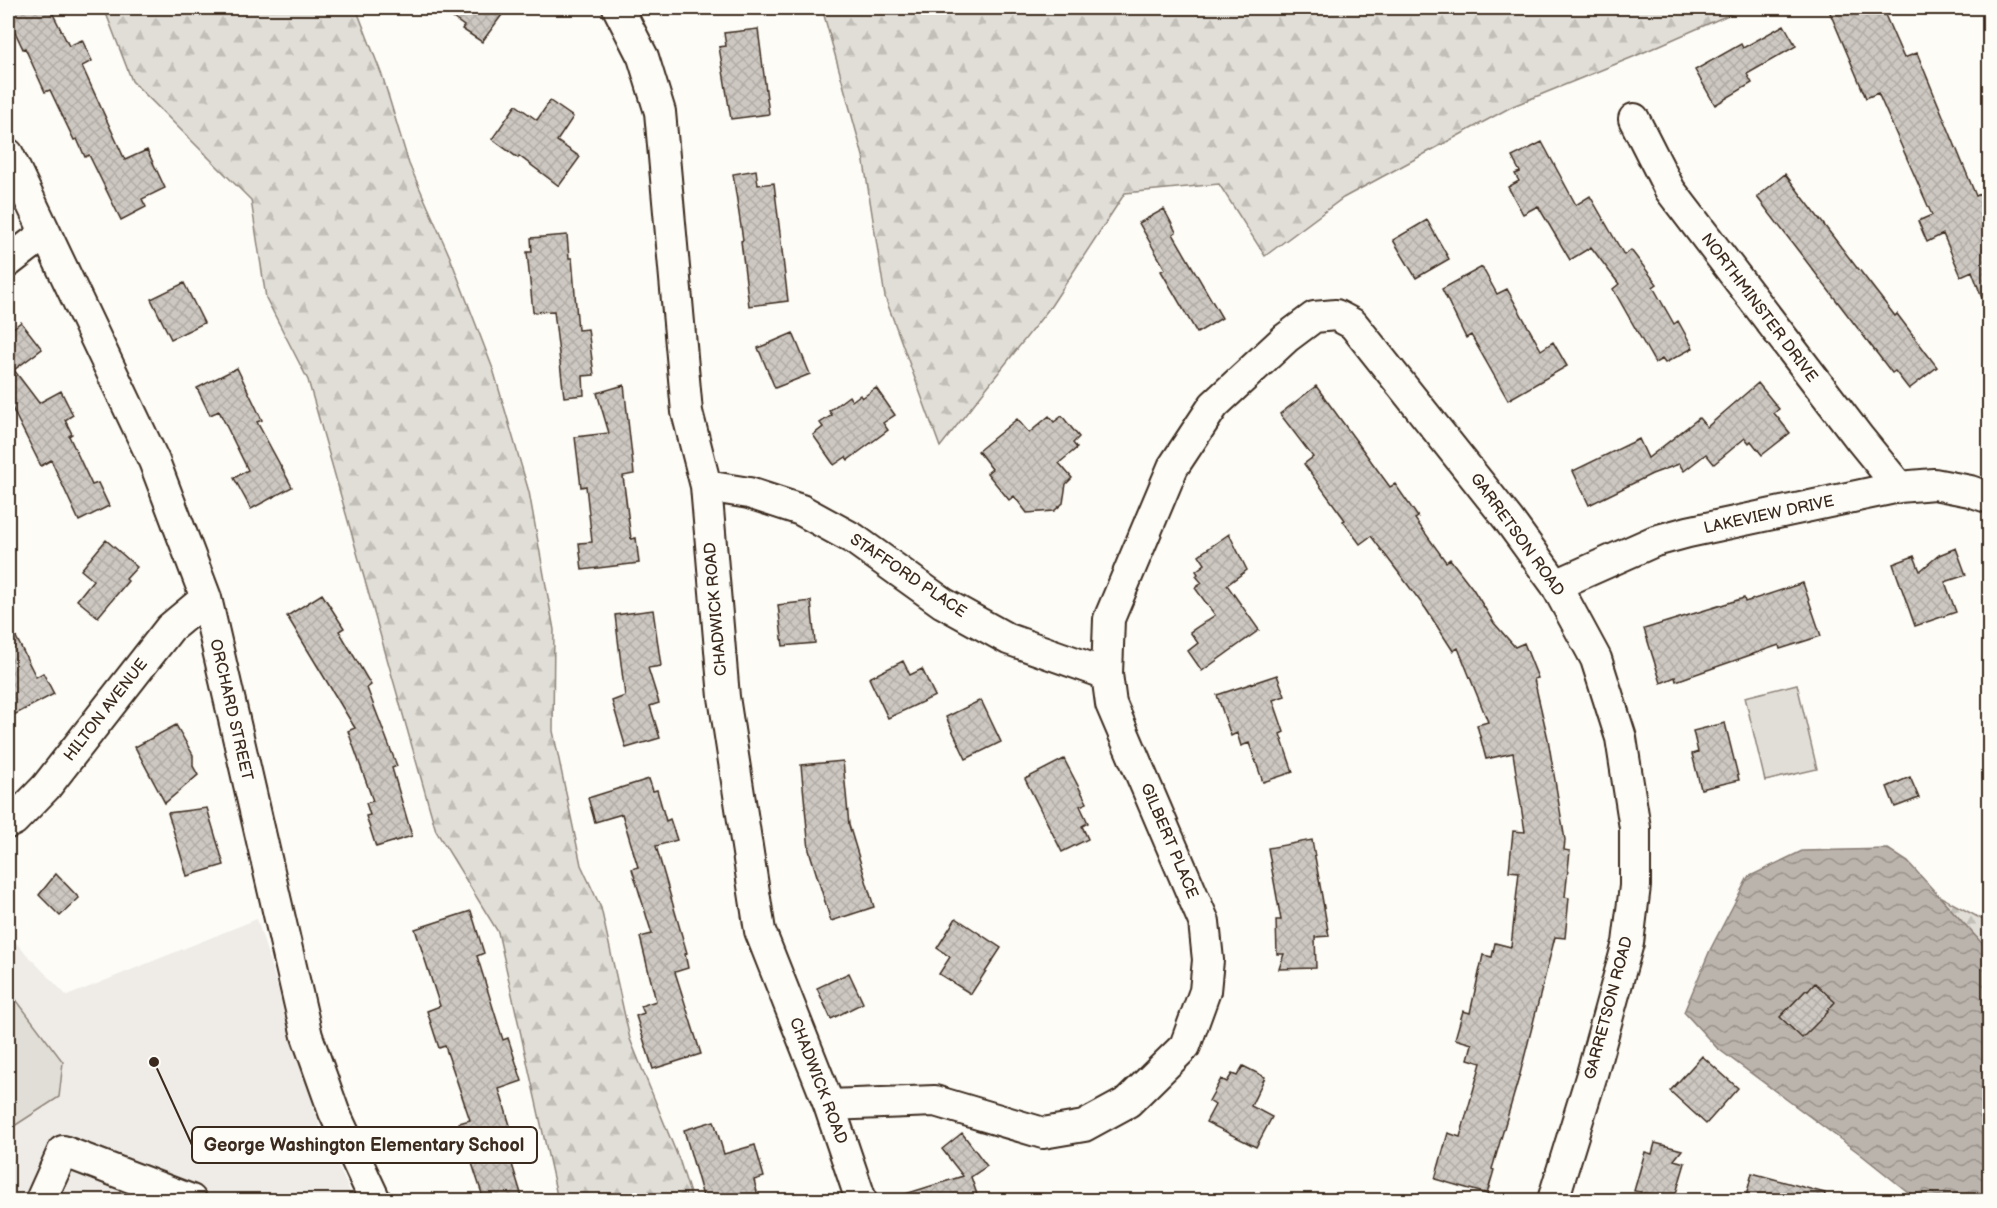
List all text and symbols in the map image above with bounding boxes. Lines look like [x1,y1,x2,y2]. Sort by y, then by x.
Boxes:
street label: NORTHMINSTER DRIVE [1697,230,1821,386]
street label: GARRETSON ROAD [1466,470,1568,600]
street label: LAKEVIEW DRIVE [1702,492,1836,538]
street label: STAFFORD PLACE [846,530,970,622]
street label: CHADWICK ROAD [701,541,731,677]
street label: ORCHARD STREET [205,637,257,783]
street label: HILTON AVENUE [60,655,152,765]
street label: GILBERT PLACE [1136,780,1202,902]
street label: GARRETSON ROAD [1581,934,1637,1082]
street label: CHADWICK ROAD [785,1015,851,1147]
callout: George Washington Elementary School [192,1127,537,1163]
text: George Washington Elementary School [204,1135,524,1156]

